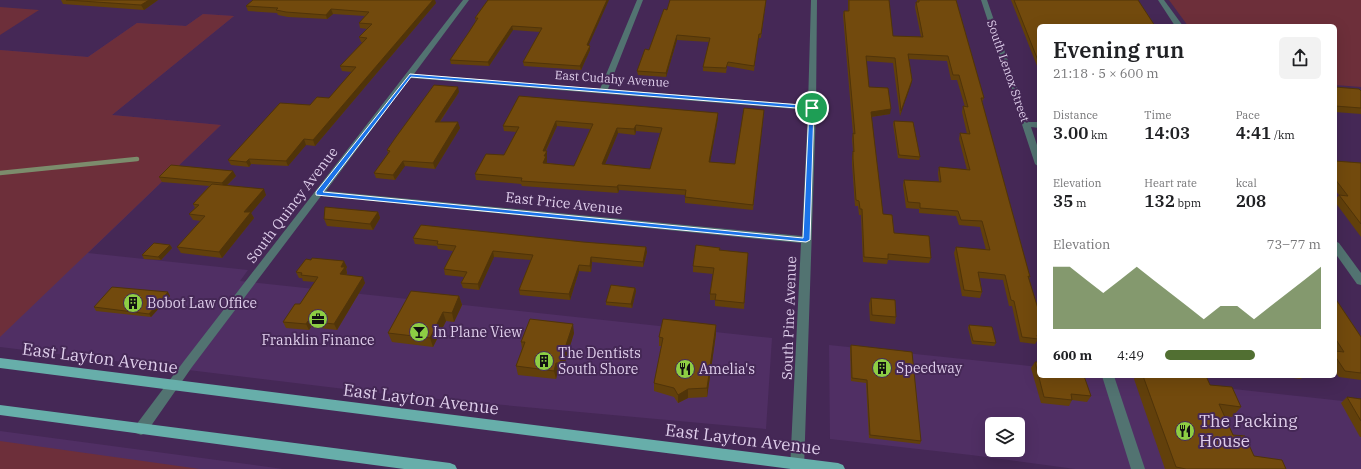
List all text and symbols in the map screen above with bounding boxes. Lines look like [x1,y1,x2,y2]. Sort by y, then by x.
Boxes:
street label: South Lenox Street [984,18,1033,124]
text: Evening run [1053,35,1184,64]
button: share [1279,37,1321,79]
text: 21:18 · 5 × 600 m [1053,65,1159,82]
street label: East Cudahy Avenue [554,67,670,90]
pin [795,91,829,125]
icon: arrive [801,97,823,119]
text: Distance [1053,108,1098,122]
text: Time [1144,108,1171,122]
text: Pace [1236,108,1260,122]
text: 3.00 [1053,122,1088,144]
text: 14:03 [1144,122,1190,144]
text: 4:41 [1236,122,1271,144]
text: km [1088,128,1108,142]
text: /km [1271,128,1295,142]
street label: South Quincy Avenue [242,143,342,267]
text: Elevation [1053,176,1101,190]
text: Heart rate [1144,176,1197,190]
text: kcal [1236,176,1257,190]
street label: East Price Avenue [504,188,624,218]
text: 35 [1053,190,1073,212]
text: 132 [1144,190,1175,212]
text: 208 [1236,190,1266,212]
text: m [1073,196,1086,210]
text: bpm [1175,196,1201,210]
text: Elevation [1053,236,1110,253]
text: 73–77 m [1267,236,1321,253]
street label: South Pine Avenue [778,256,800,380]
building icon: Bobot Law Office [122,292,144,314]
place label: Bobot Law Office [147,294,257,312]
office icon: Franklin Finance [307,308,329,330]
bar icon: In Plane View [408,321,430,343]
place label: In Plane View [433,323,522,341]
place label: Franklin Finance [261,331,375,349]
street label: East Layton Avenue [21,338,179,378]
place label: The Dentists South Shore [558,344,641,378]
text: 600 m [1053,347,1092,364]
text: 4:49 [1117,347,1144,364]
building icon: The Dentists South Shore [533,350,555,372]
building icon: Speedway [871,357,893,379]
restaurant icon: Amelia's [674,358,696,380]
place label: Speedway [896,359,963,377]
place label: Amelia's [699,360,755,378]
street label: East Layton Avenue [342,379,500,419]
place label: The Packing House [1199,410,1298,452]
map controls [985,417,1025,457]
button: layers [985,417,1025,457]
street label: East Layton Avenue [664,419,822,459]
restaurant icon: The Packing House [1174,420,1196,442]

